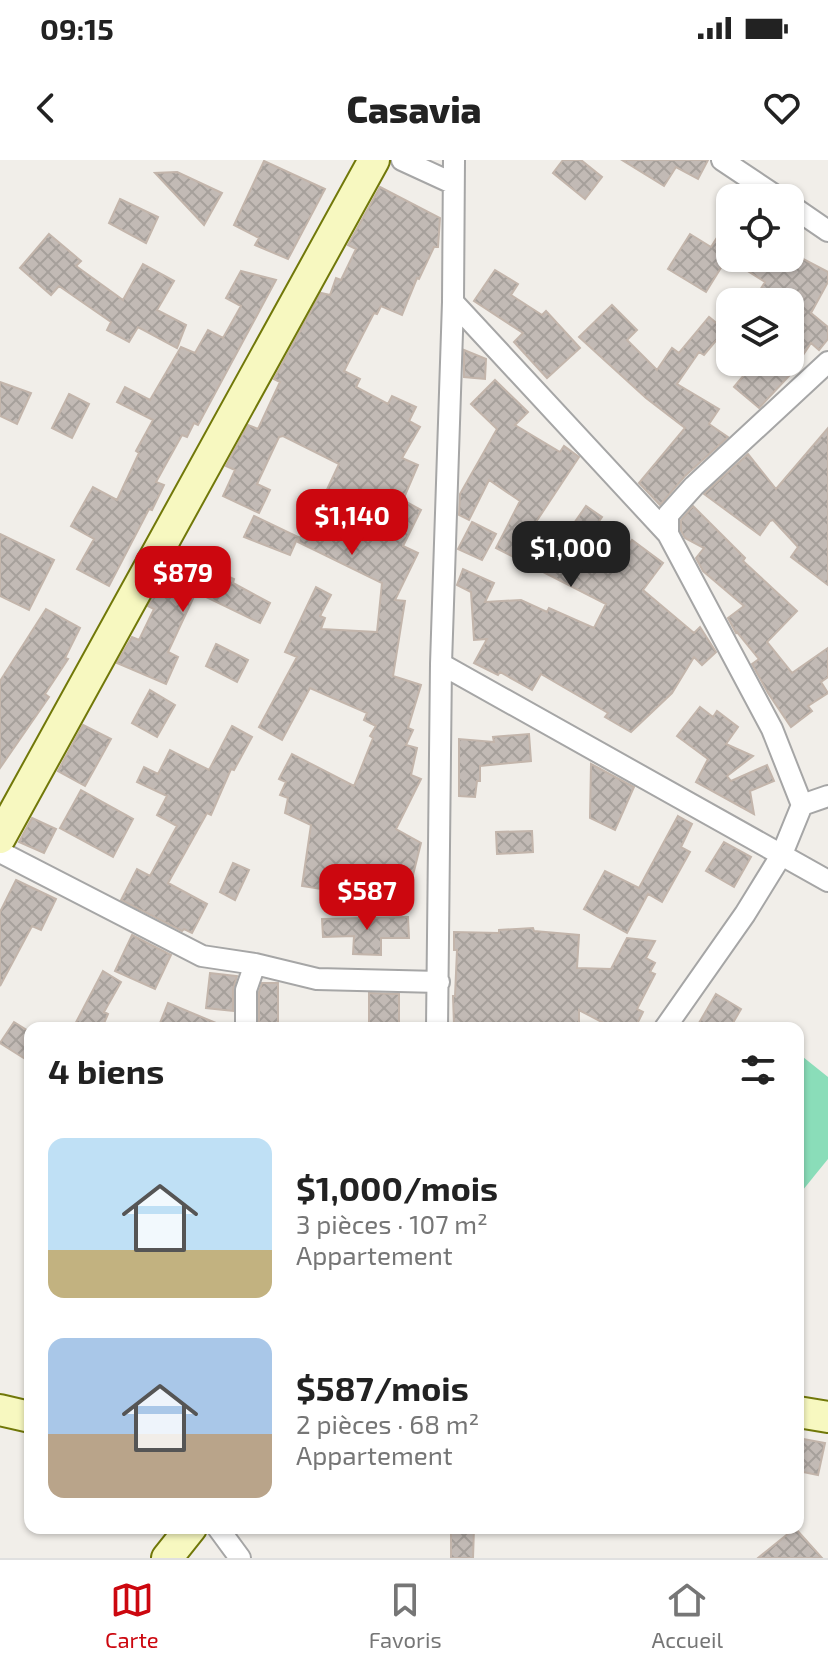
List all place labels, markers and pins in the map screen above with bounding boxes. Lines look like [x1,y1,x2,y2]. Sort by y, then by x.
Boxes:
pin: $1,140 [287,489,417,557]
pin: $1,000 [506,521,636,589]
pin: $879 [136,546,230,614]
pin: $587 [320,864,414,932]

